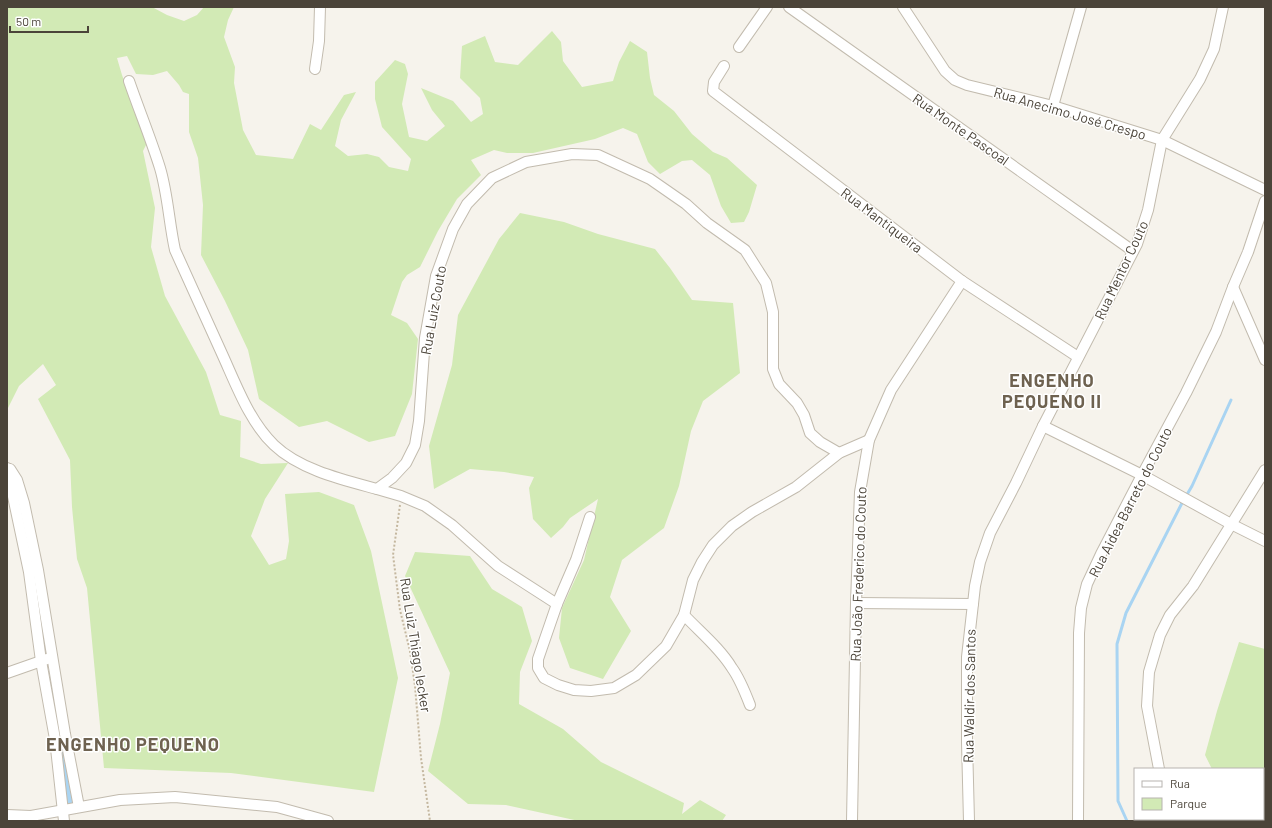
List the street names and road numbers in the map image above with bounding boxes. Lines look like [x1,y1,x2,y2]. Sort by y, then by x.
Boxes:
street label: Rua Anecimo José Crespo [992,83,1148,143]
street label: Rua Monte Pascoal [910,89,1012,169]
street label: Rua Mantiqueira [838,184,926,256]
street label: Rua Mentor Couto [1091,218,1151,322]
street label: Rua Luiz Couto [417,264,449,356]
street label: Rua Aidea Barreto do Couto [1085,424,1175,580]
street label: Rua João Frederico do Couto [846,486,870,662]
street label: Rua Luiz Thiago Iecker [397,577,435,713]
street label: Rua Waldir dos Santos [959,629,979,763]

